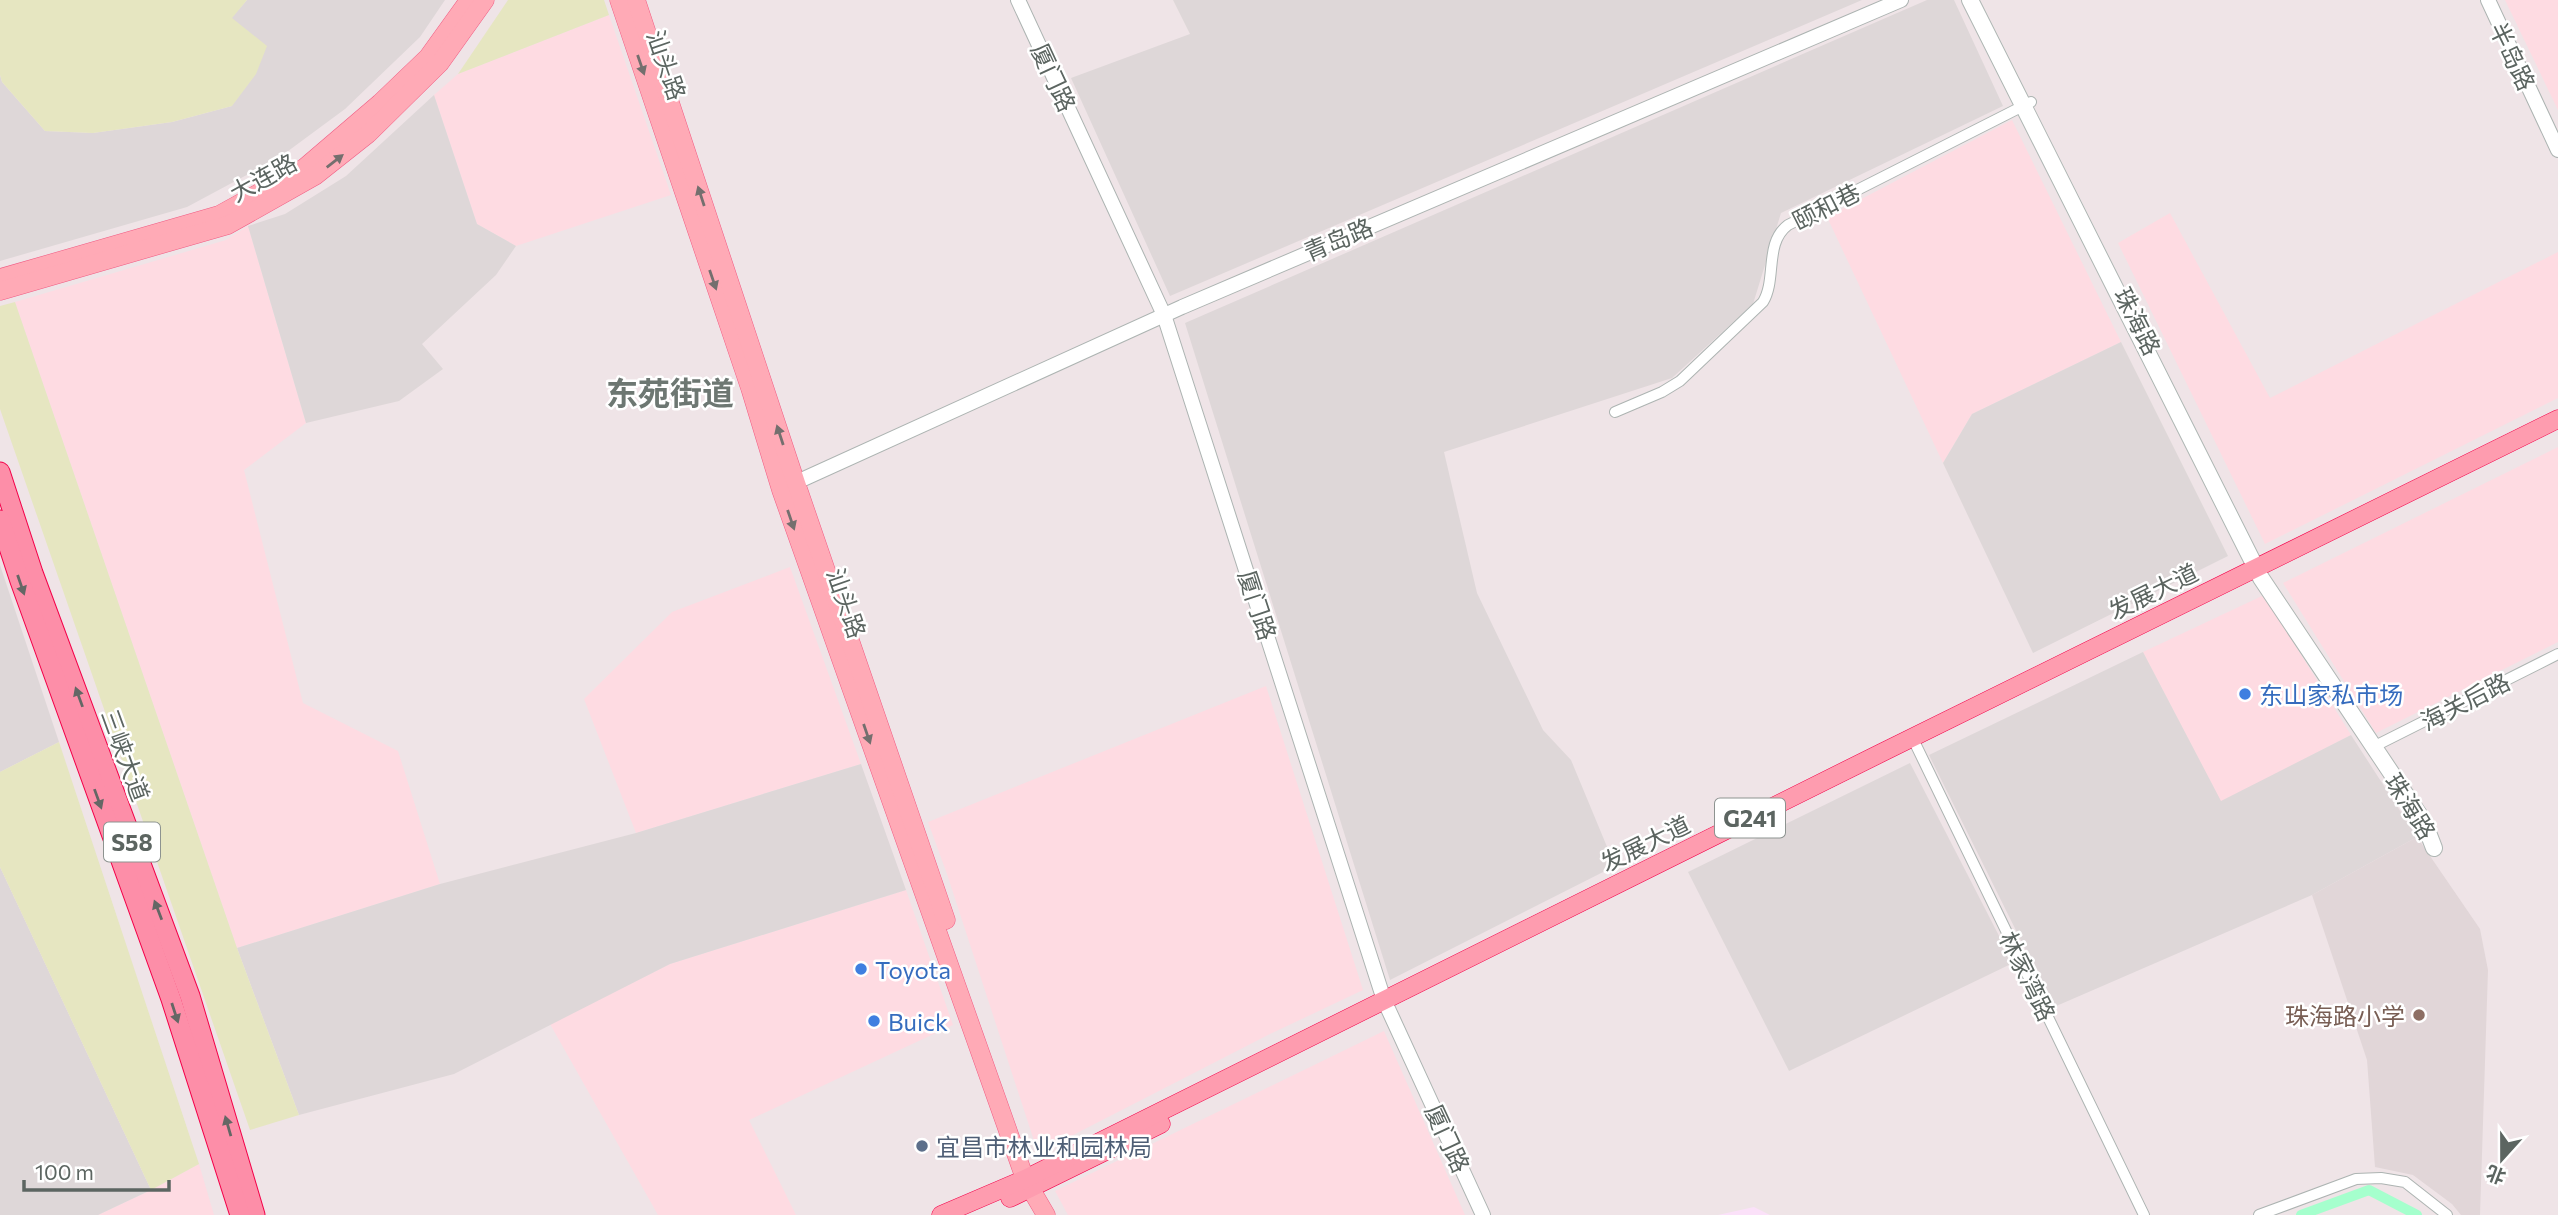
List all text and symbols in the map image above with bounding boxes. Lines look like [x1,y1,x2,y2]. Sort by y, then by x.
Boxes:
street label: 半岛路 [2484,17,2542,95]
street label: 汕头路 [642,26,692,104]
street label: 厦门路 [1026,38,1082,116]
one-way arrow [636,54,647,75]
street label: 大连路 [224,147,302,207]
one-way arrow [325,153,343,168]
street label: 颐和巷 [1787,177,1865,235]
one-way arrow [695,185,706,206]
street label: 青岛路 [1299,212,1377,266]
one-way arrow [709,270,719,291]
street label: 珠海路 [2109,282,2167,360]
district label: 东苑街道 [606,372,734,412]
one-way arrow [774,424,785,445]
one-way arrow [786,509,797,530]
street label: 发展大道 [2104,557,2202,625]
street label: 汕头路 [822,564,872,642]
street label: 厦门路 [1233,566,1283,644]
one-way arrow [16,574,27,595]
street label: 海关后路 [2416,666,2514,736]
place label: 东山家私市场 [2259,680,2403,709]
one-way arrow [73,686,84,707]
marker: 东山家私市场 [2237,686,2253,702]
street label: 三峡大道 [96,705,156,805]
one-way arrow [862,724,873,745]
street label: 珠海路 [2380,768,2442,844]
one-way arrow [93,789,104,810]
road number: G241 [1715,798,1785,838]
street label: 发展大道 [1596,809,1694,877]
road number: S58 [104,822,160,862]
one-way arrow [152,899,163,920]
street label: 林家湾路 [1994,927,2062,1025]
place label: Toyota [875,955,951,984]
marker: Toyota [853,961,869,977]
place label: 珠海路小学 [2285,1001,2405,1030]
one-way arrow [170,1003,181,1024]
place label: Buick [888,1007,948,1036]
marker: 珠海路小学 [2411,1007,2427,1023]
marker: Buick [866,1013,882,1029]
street label: 厦门路 [1420,1099,1476,1177]
one-way arrow [223,1115,233,1136]
north arrow [2467,1124,2537,1194]
place label: 宜昌市林业和园林局 [936,1132,1152,1161]
marker: 宜昌市林业和园林局 [914,1138,930,1154]
scale bar [24,1148,170,1192]
text: 100 m [35,1159,94,1184]
text: 北 [2483,1161,2509,1189]

